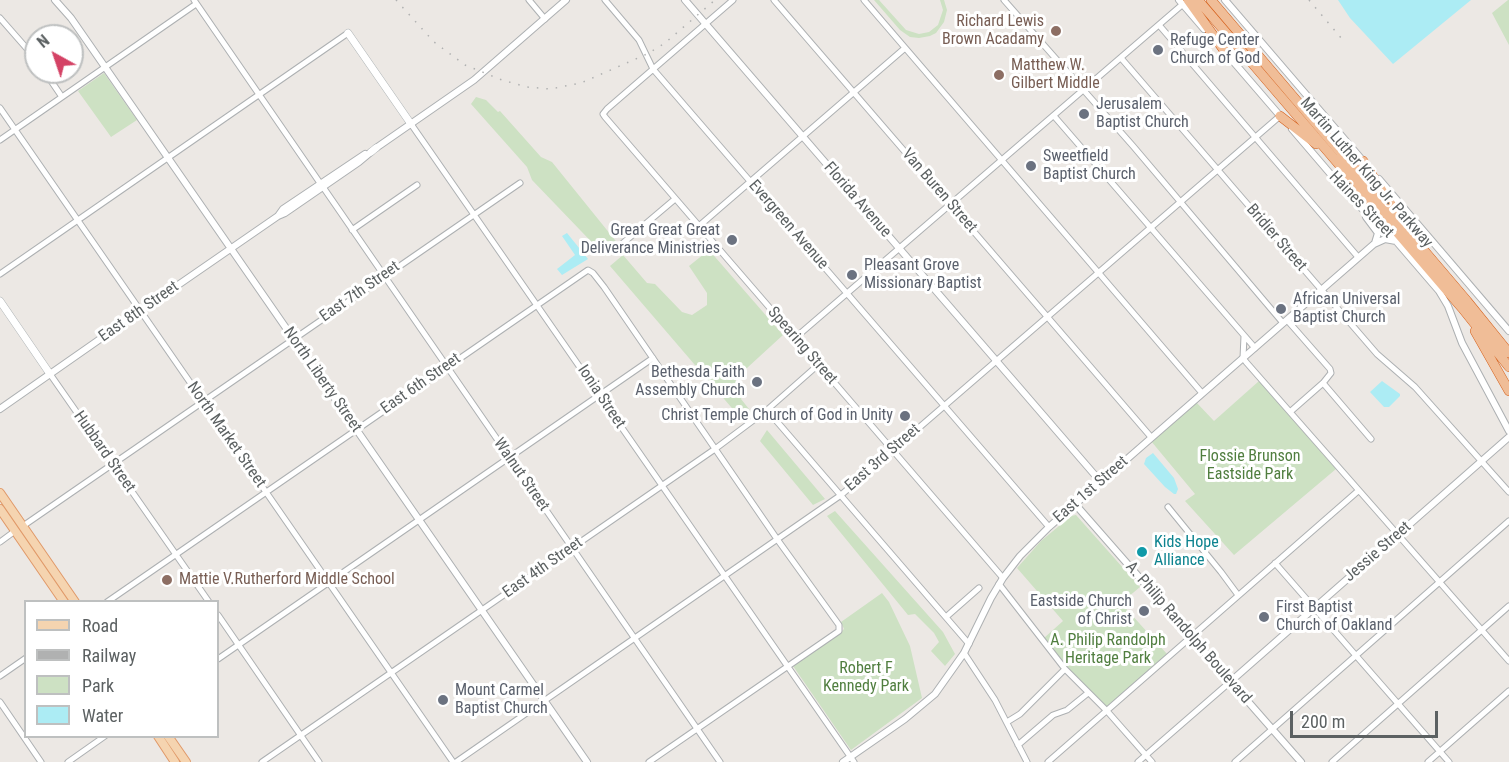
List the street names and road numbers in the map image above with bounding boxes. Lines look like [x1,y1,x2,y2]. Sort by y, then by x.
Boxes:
street label: Martin Luther King Jr. Parkway [1296,94,1436,252]
street label: Van Buren Street [897,145,981,237]
street label: Florida Avenue [819,159,895,241]
street label: Haines Street [1325,168,1397,242]
street label: Evergreen Avenue [744,177,832,273]
street label: Bridier Street [1242,201,1310,275]
street label: East 7th Street [316,258,404,326]
street label: East 8th Street [95,278,183,346]
street label: Spearing Street [763,303,841,389]
street label: North Liberty Street [279,324,365,436]
street label: East 6th Street [377,350,465,418]
street label: Ionia Street [573,362,629,432]
street label: North Market Street [182,379,270,491]
street label: Hubbard Street [69,408,139,496]
street label: East 3rd Street [842,420,924,496]
street label: Walnut Street [489,435,553,515]
street label: East 1st Street [1050,452,1132,528]
street label: Jessie Street [1341,518,1415,586]
street label: East 4th Street [499,534,587,602]
street label: A. Philip Randolph Boulevard [1121,558,1255,708]

